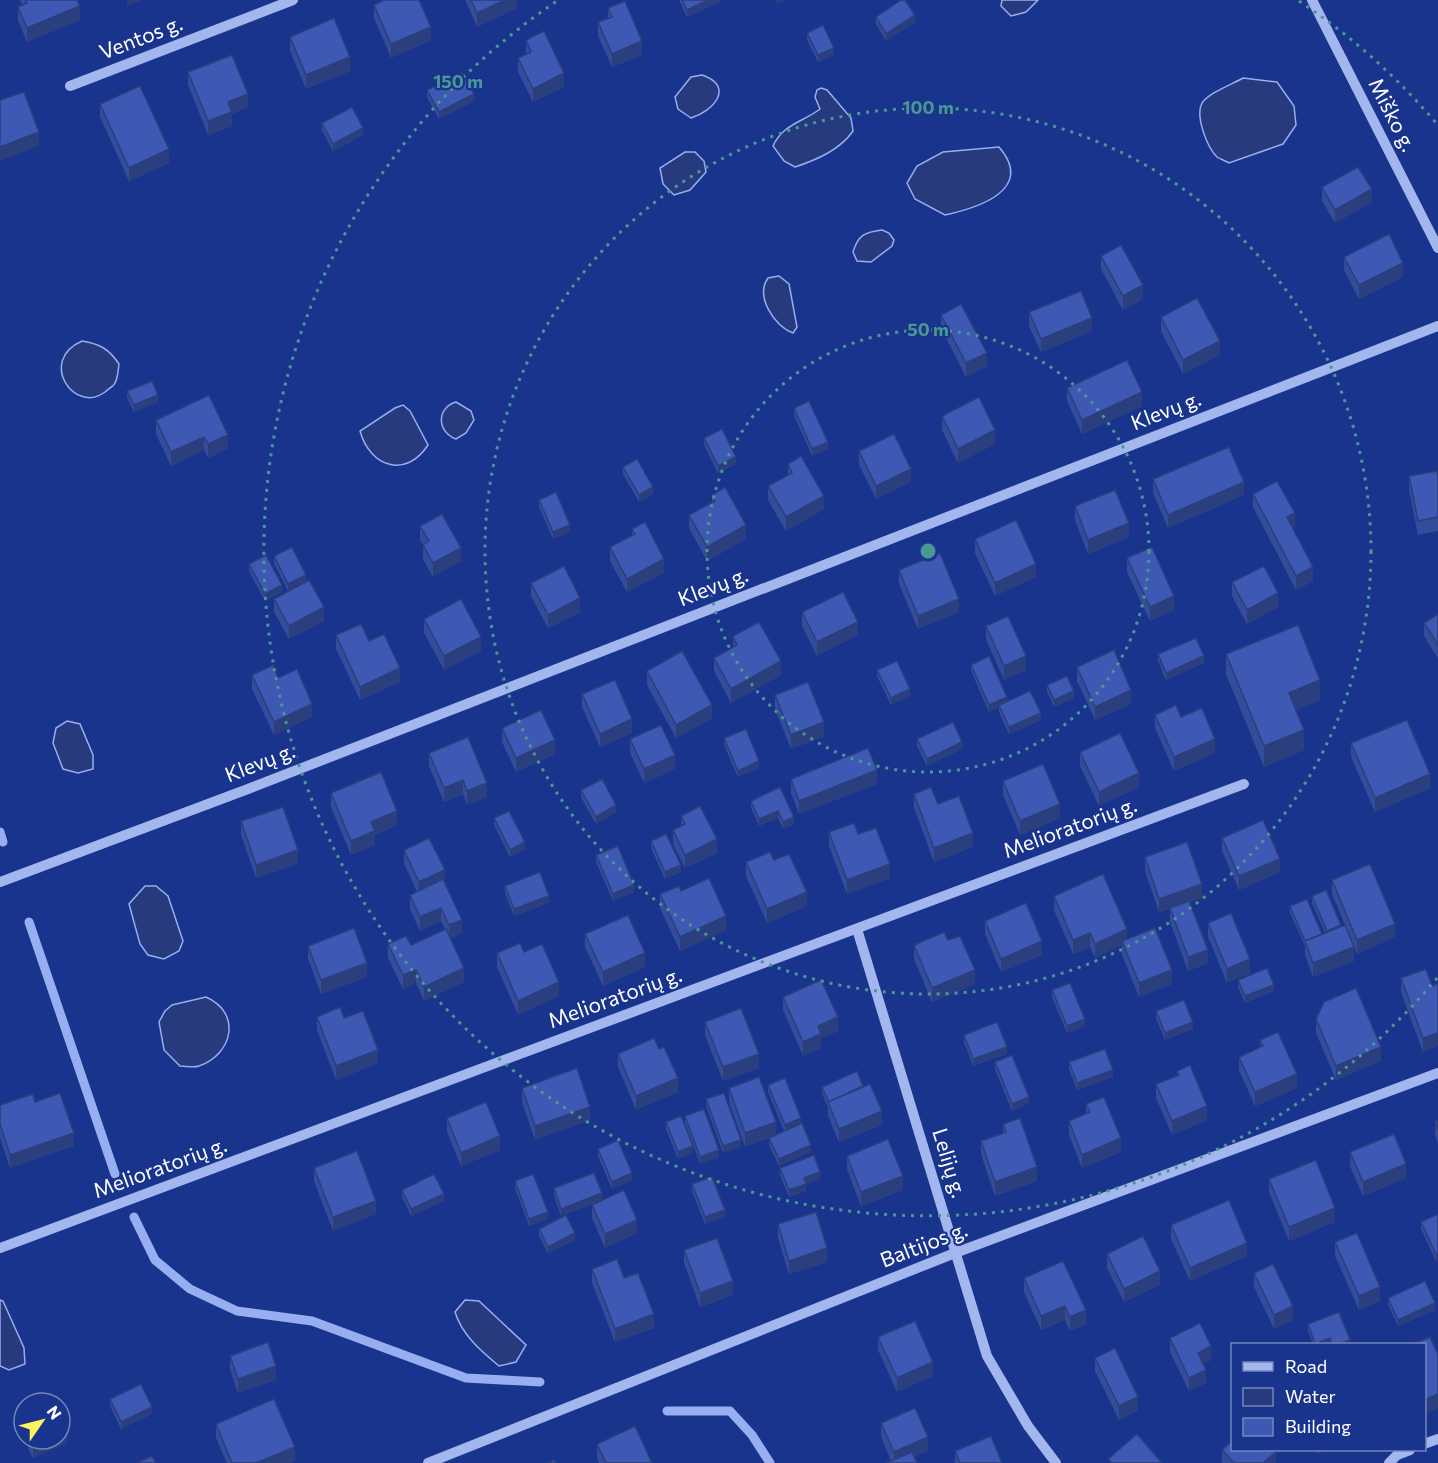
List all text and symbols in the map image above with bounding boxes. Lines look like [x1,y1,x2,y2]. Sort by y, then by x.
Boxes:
street label: Ventos g. [95,9,185,64]
text: 150 m [433,70,483,92]
street label: Miško g. [1364,74,1422,155]
text: 100 m [902,96,954,118]
text: 50 m [907,318,949,340]
street label: Klevų g. [1127,385,1204,434]
centre of rings [918,541,938,561]
street label: Klevų g. [674,561,751,610]
street label: Klevų g. [221,737,298,786]
street label: Melioratorių g. [999,791,1140,862]
street label: Melioratorių g. [544,961,685,1032]
street label: Lelijų g. [928,1125,973,1200]
street label: Melioratorių g. [89,1131,230,1202]
street label: Baltijos g. [876,1216,971,1272]
legend [1231,1343,1426,1451]
text: Road [1285,1355,1327,1377]
text: Water [1285,1385,1336,1407]
north arrow [12,1391,72,1451]
text: N [43,1402,66,1422]
text: Building [1285,1415,1351,1437]

